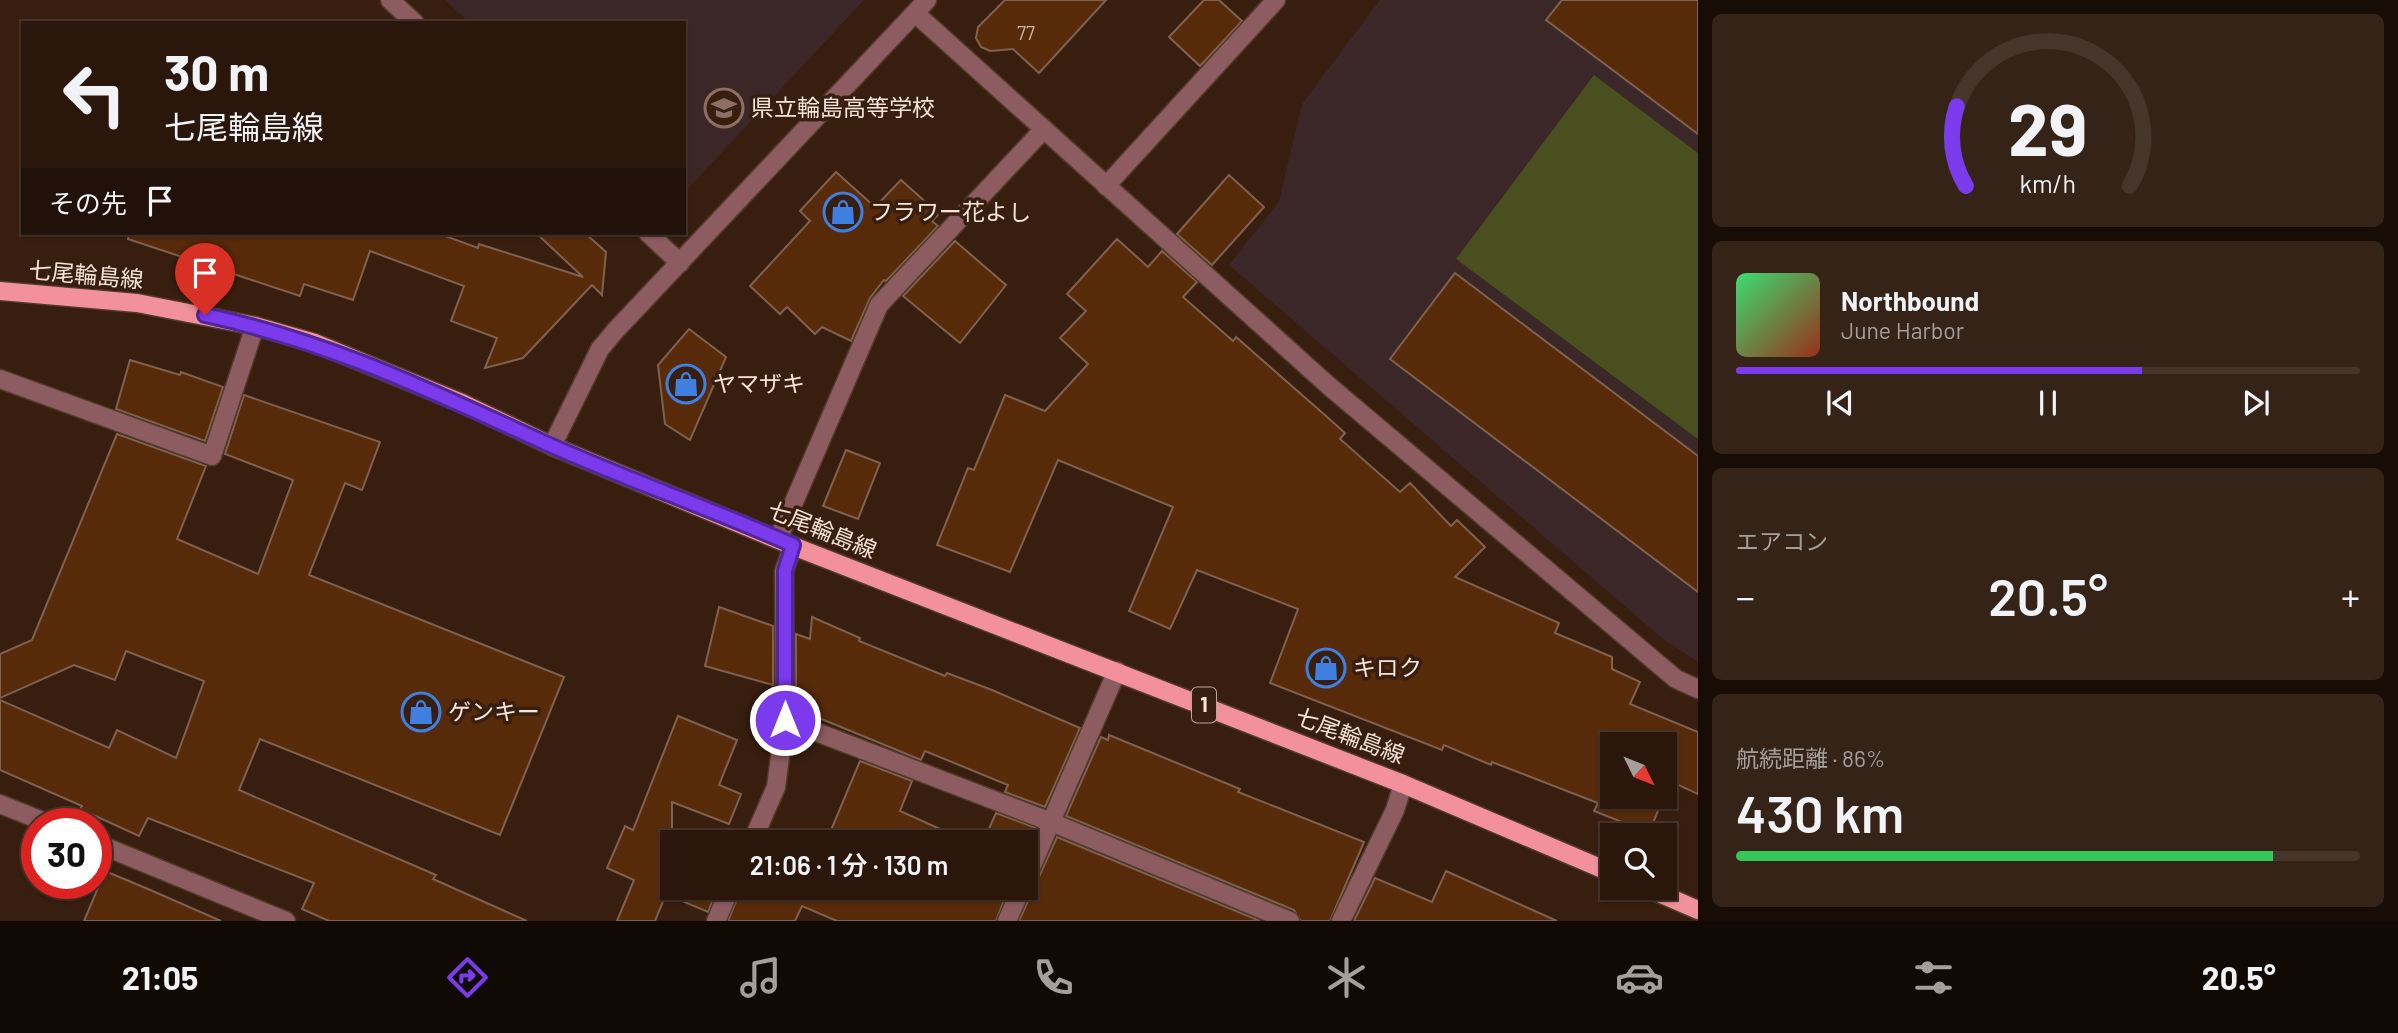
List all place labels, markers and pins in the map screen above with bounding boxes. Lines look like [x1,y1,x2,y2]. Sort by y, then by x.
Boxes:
school or university icon: 県立輪島高等学校 [703,87,745,129]
place label: 県立輪島高等学校 [751,93,935,121]
shop icon: フラワー花よし [822,191,864,233]
place label: フラワー花よし [870,197,1031,225]
pin [175,243,235,315]
shop icon: ヤマザキ [665,363,707,405]
place label: ヤマザキ [713,369,805,397]
shop icon: キロク [1305,647,1347,689]
place label: キロク [1353,653,1422,681]
shop icon: ゲンキー [400,691,442,733]
place label: ゲンキー [448,697,540,725]

